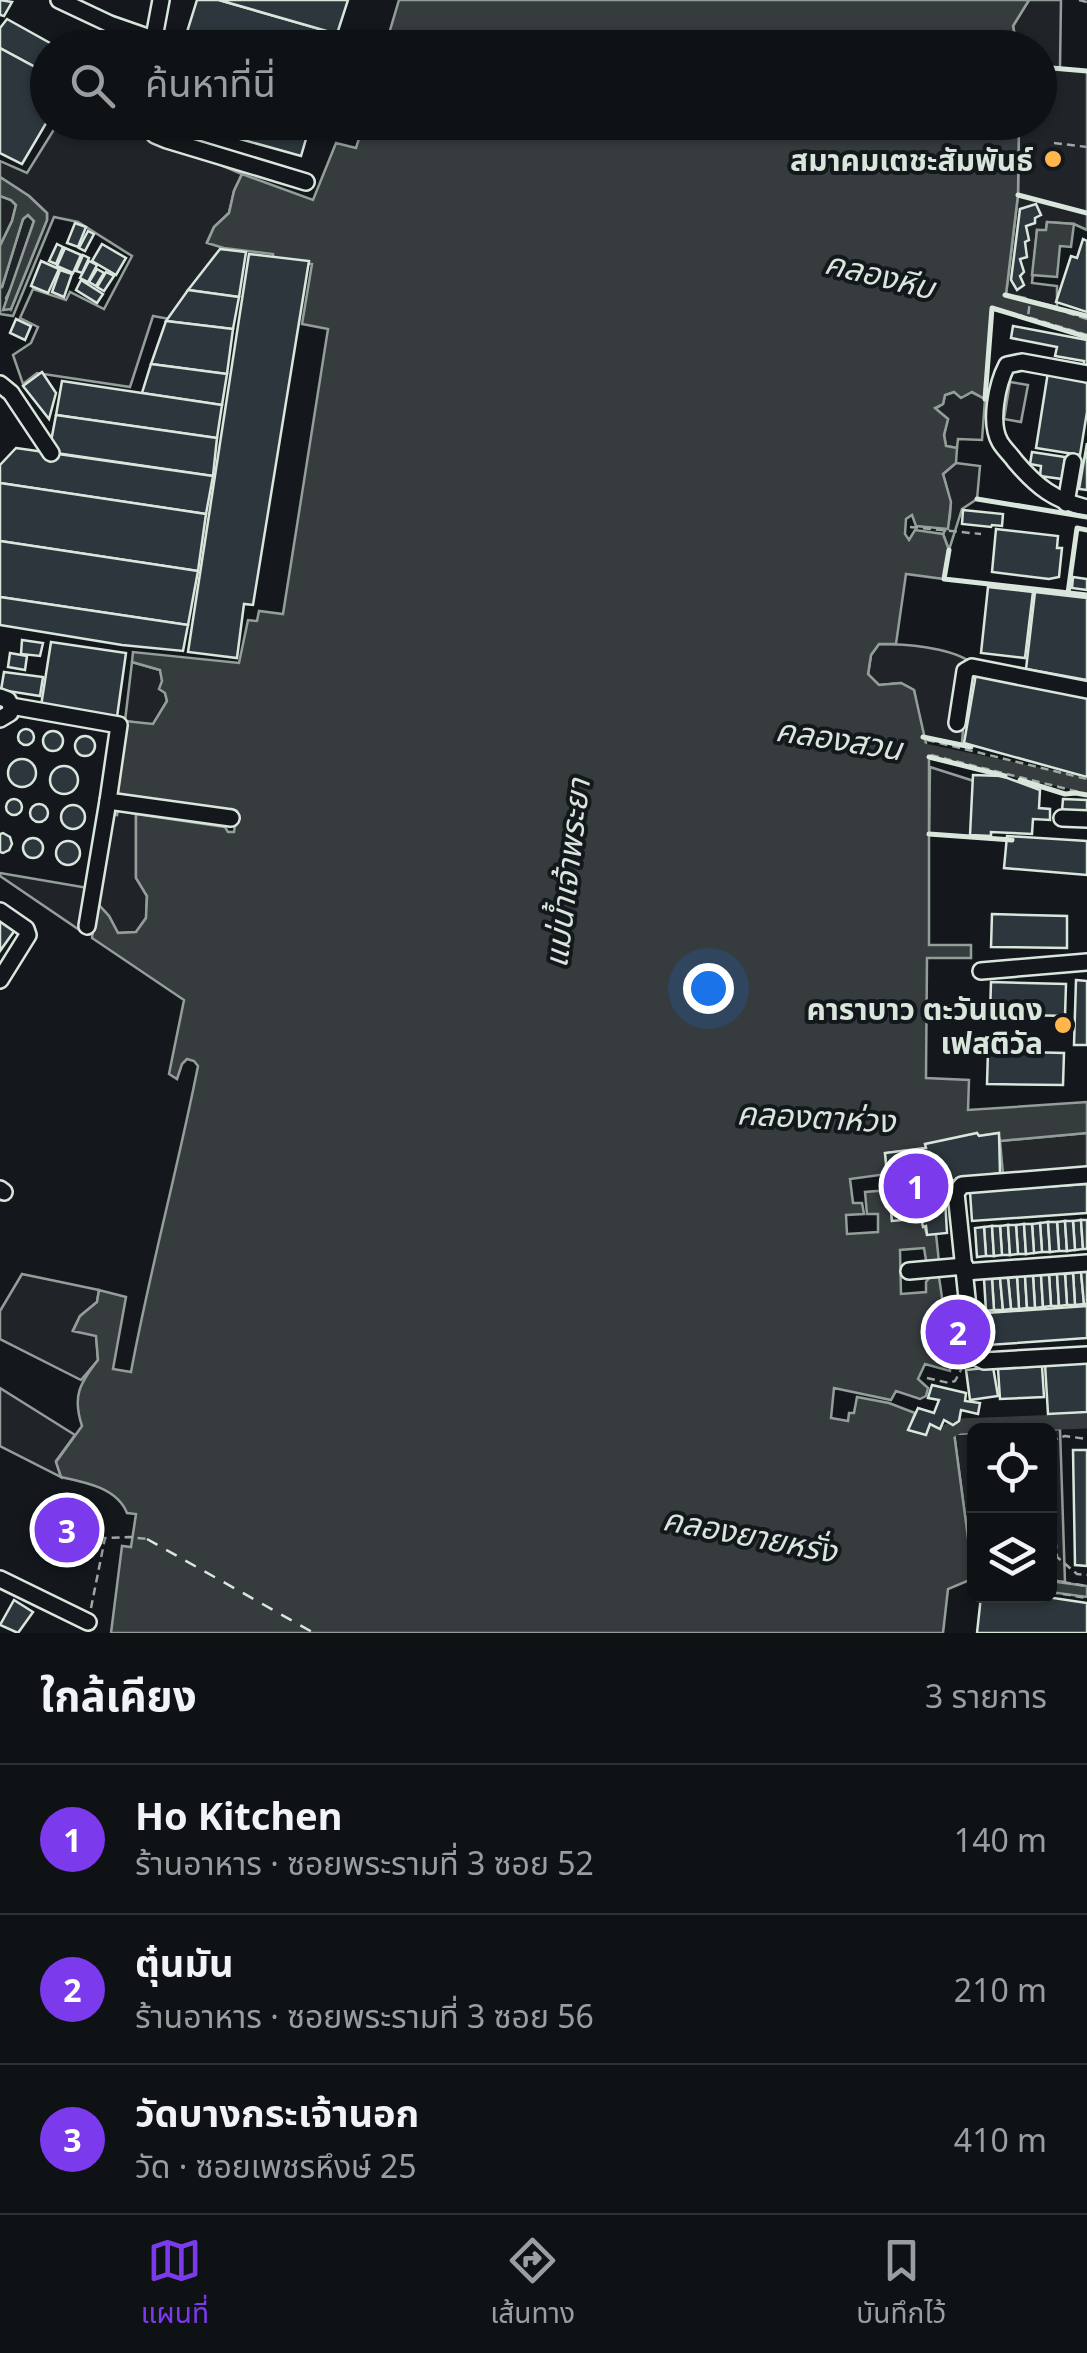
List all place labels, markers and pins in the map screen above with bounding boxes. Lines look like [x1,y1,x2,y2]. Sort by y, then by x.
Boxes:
place label: สมาคมเตชะสัมพันธ์ [790,139,1033,180]
marker: สมาคมเตชะสัมพันธ์ [1042,148,1064,170]
place label: คาราบาว ตะวันแดง เฟสติวัล [806,988,1043,1063]
marker: คาราบาว ตะวันแดง เฟสติวัล [1052,1014,1074,1036]
pin: 1 [884,1148,948,1224]
pin: 2 [926,1294,990,1370]
pin: 3 [34,1492,100,1568]

